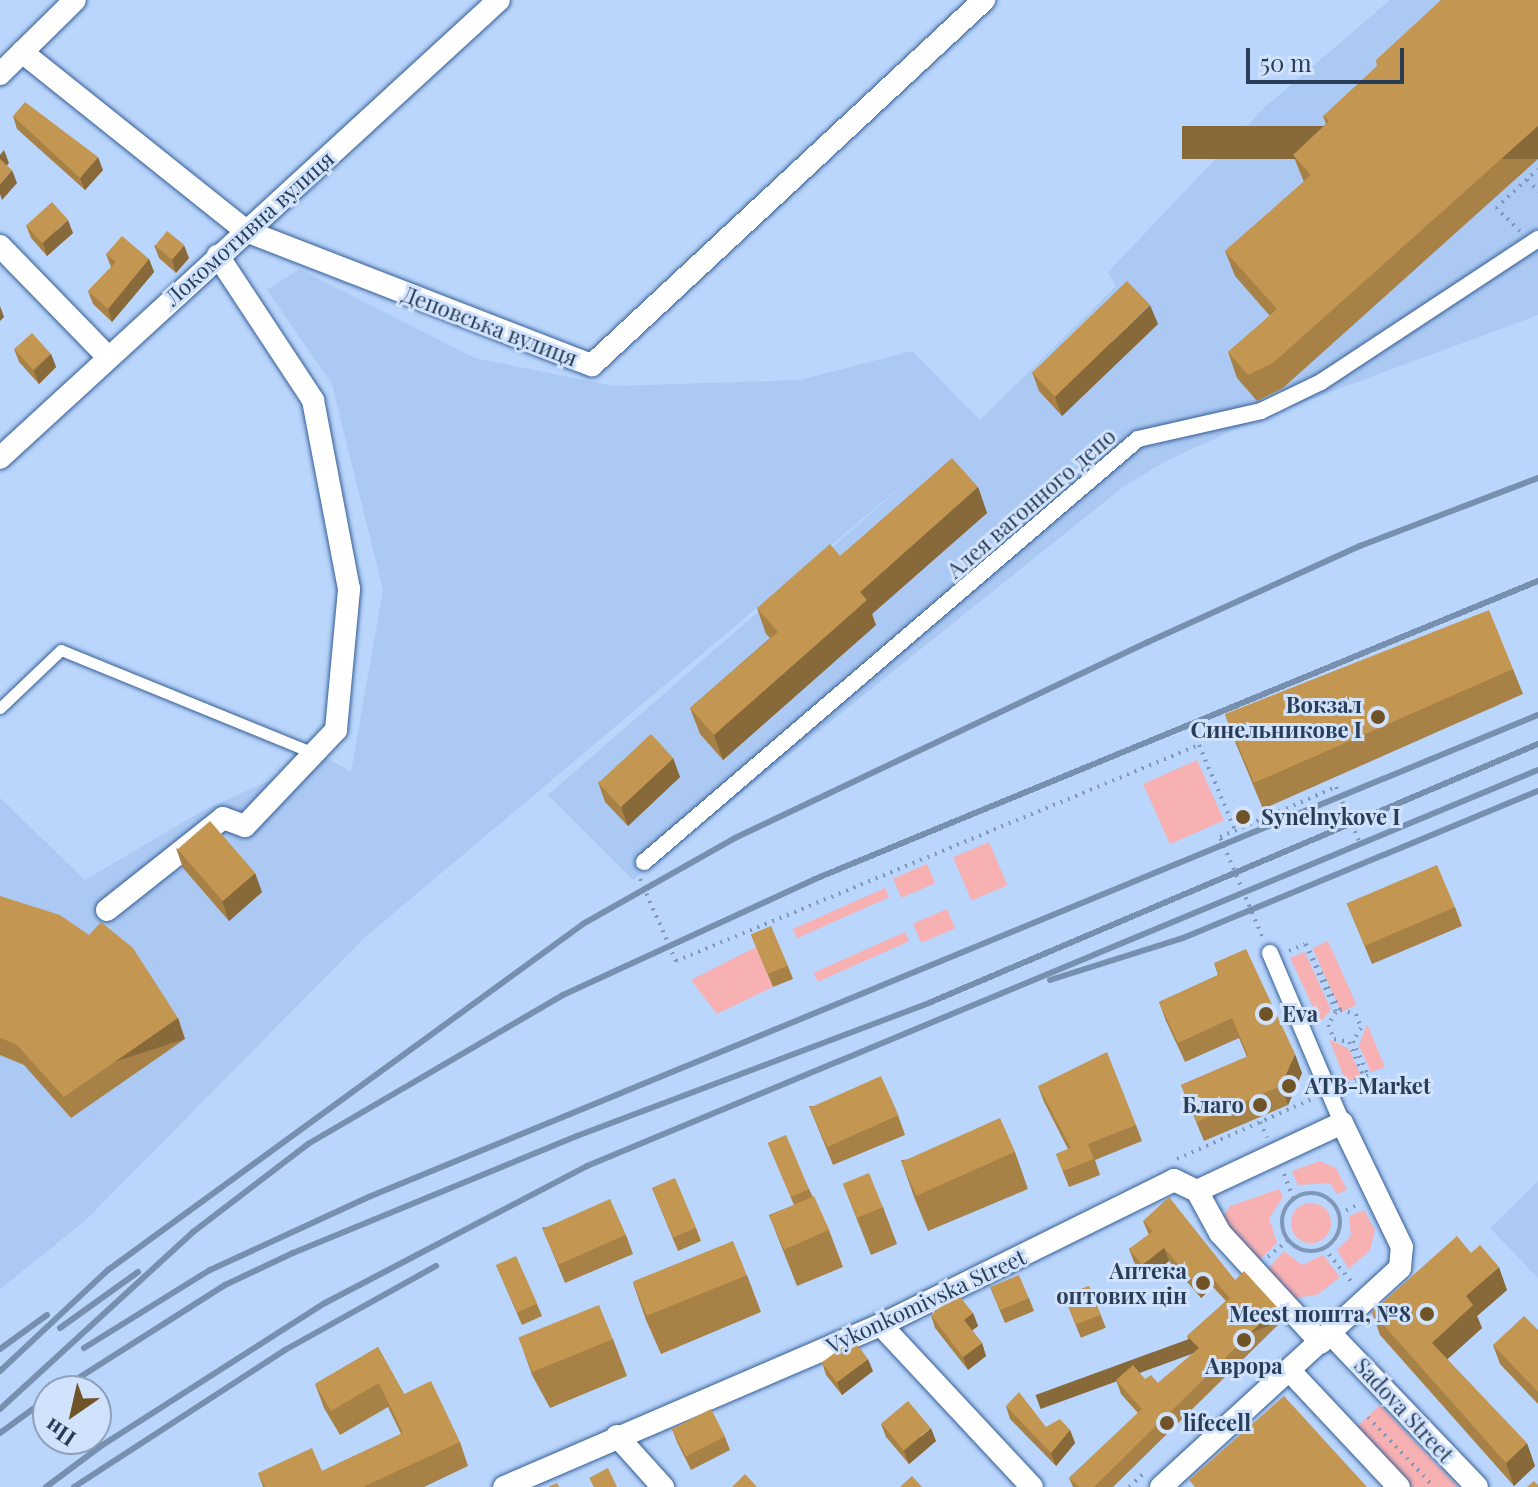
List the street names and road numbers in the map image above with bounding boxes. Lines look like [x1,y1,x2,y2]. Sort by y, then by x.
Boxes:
street label: Локомотивна вулиця [159,145,339,311]
street label: Деповська вулиця [399,280,581,372]
street label: Алея вагонного депо [941,423,1121,583]
street label: Vykonkomivska Street [822,1243,1030,1359]
street label: Sadova Street [1349,1352,1459,1468]

